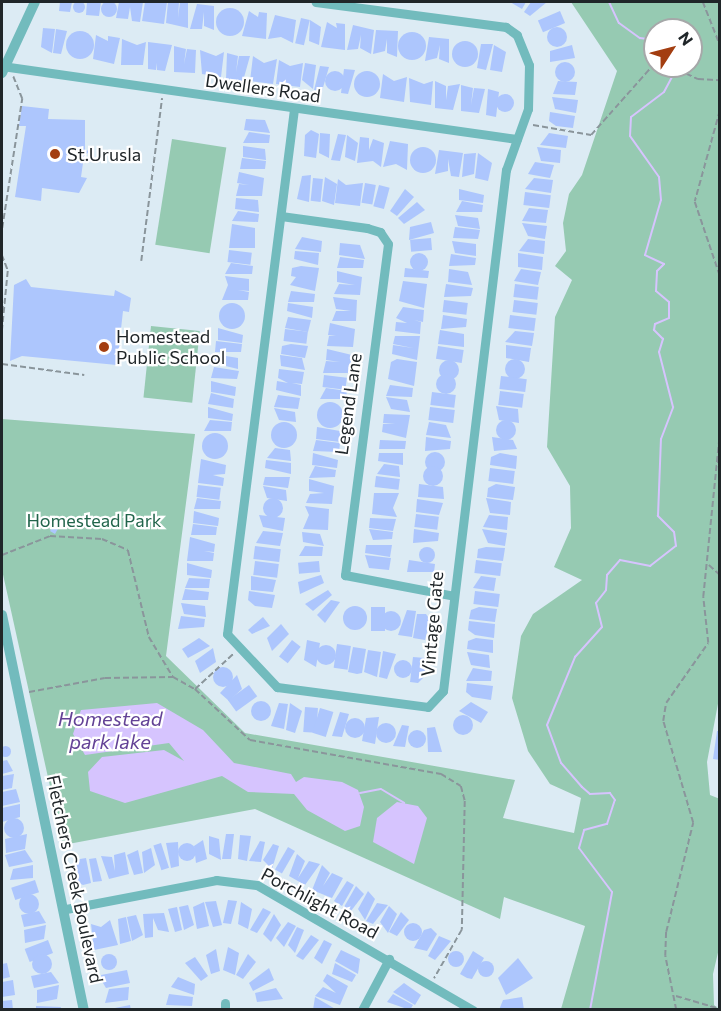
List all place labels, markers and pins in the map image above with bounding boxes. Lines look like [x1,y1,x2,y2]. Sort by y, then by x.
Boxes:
place label: St.Urusla [67,143,141,165]
marker: St.Urusla [48,147,62,161]
place label: Homestead Public School [116,326,225,368]
marker: Homestead Public School [97,340,111,354]

